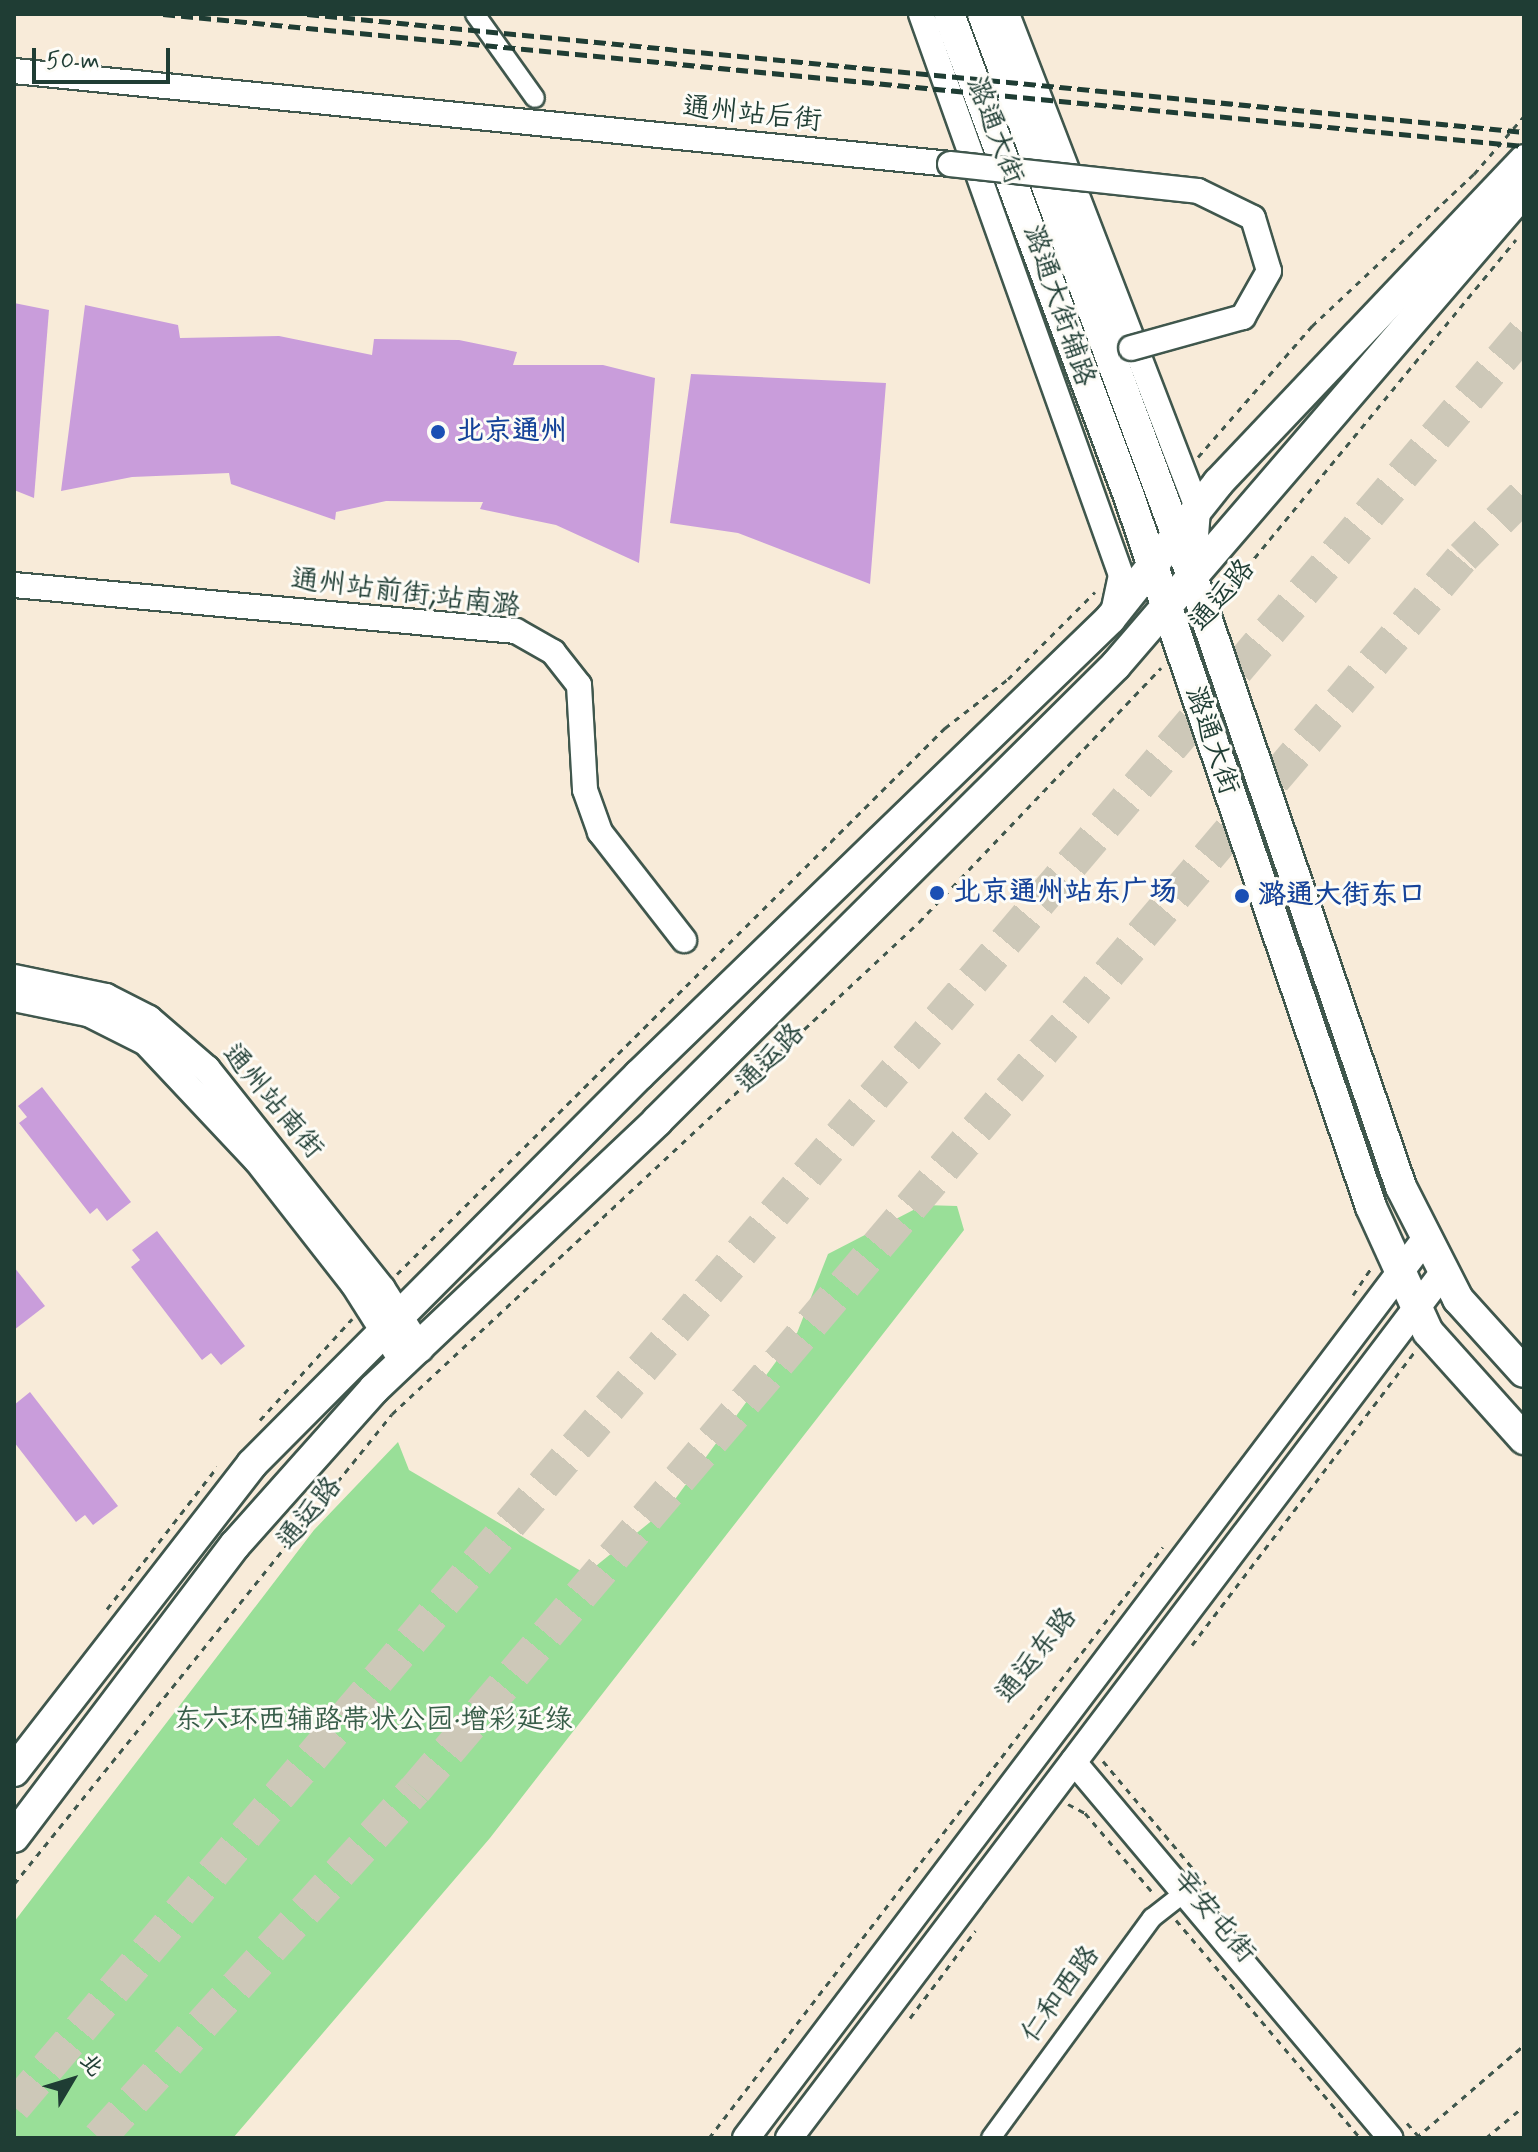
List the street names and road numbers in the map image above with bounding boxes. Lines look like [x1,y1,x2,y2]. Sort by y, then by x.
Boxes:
street label: 潞通大街 [958,73,1030,189]
street label: 通州站后街 [681,91,823,139]
street label: 潞通大街辅路 [1015,221,1101,391]
street label: 通运路 [1183,553,1263,639]
street label: 通州站前街;站南潞 [289,563,521,625]
street label: 潞通大街 [1177,683,1245,799]
street label: 通运路 [730,1017,812,1101]
street label: 通州站南街 [214,1038,330,1166]
street label: 通运路 [271,1471,349,1557]
street label: 通运东路 [989,1602,1085,1710]
street label: 辛安屯街 [1164,1863,1262,1971]
street label: 仁和西路 [1014,1940,1108,2050]

